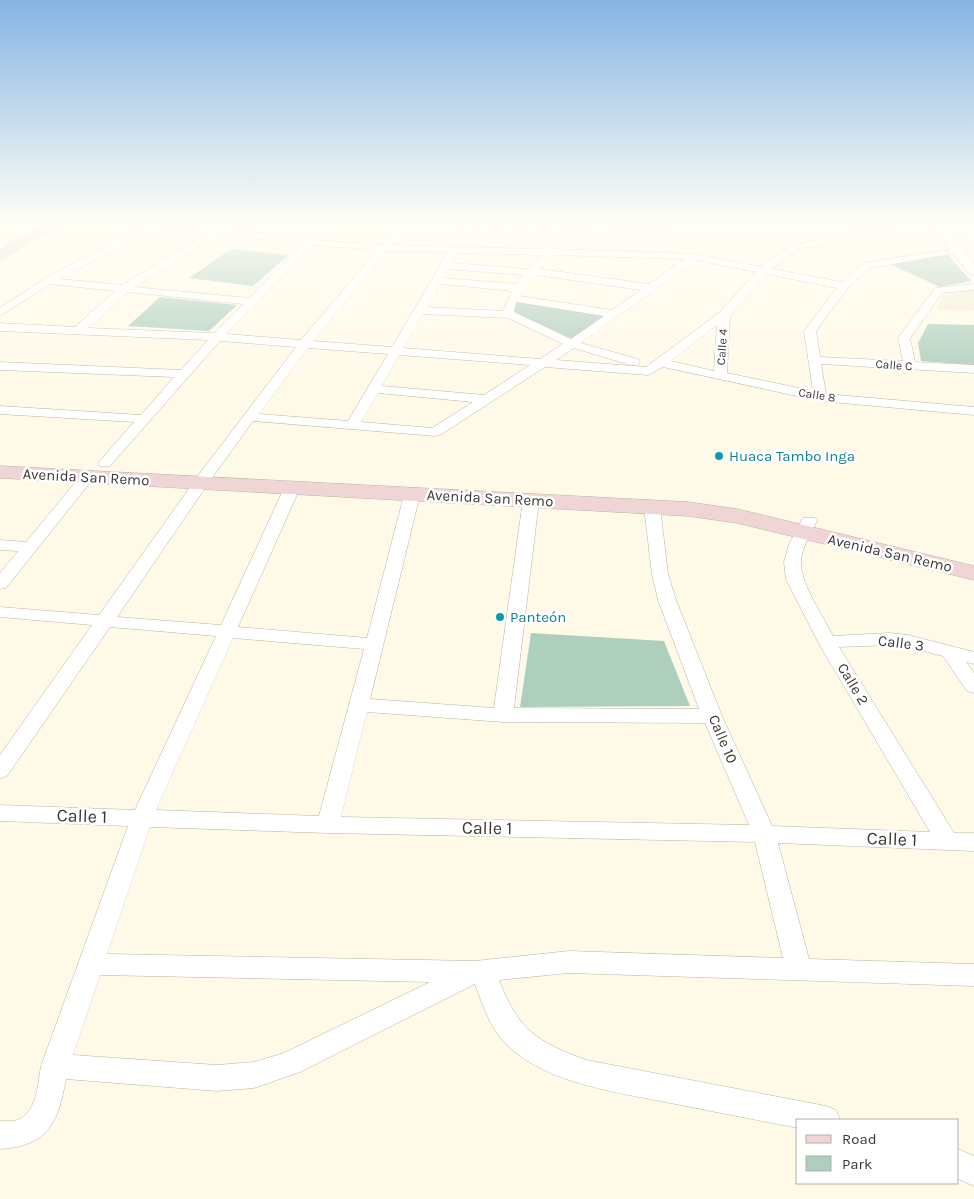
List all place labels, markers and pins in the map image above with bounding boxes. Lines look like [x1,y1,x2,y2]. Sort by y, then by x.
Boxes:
place label: Huaca Tambo Inga [729,447,855,465]
marker: Huaca Tambo Inga [713,450,725,462]
place label: Panteón [510,608,566,626]
marker: Panteón [494,611,506,623]

